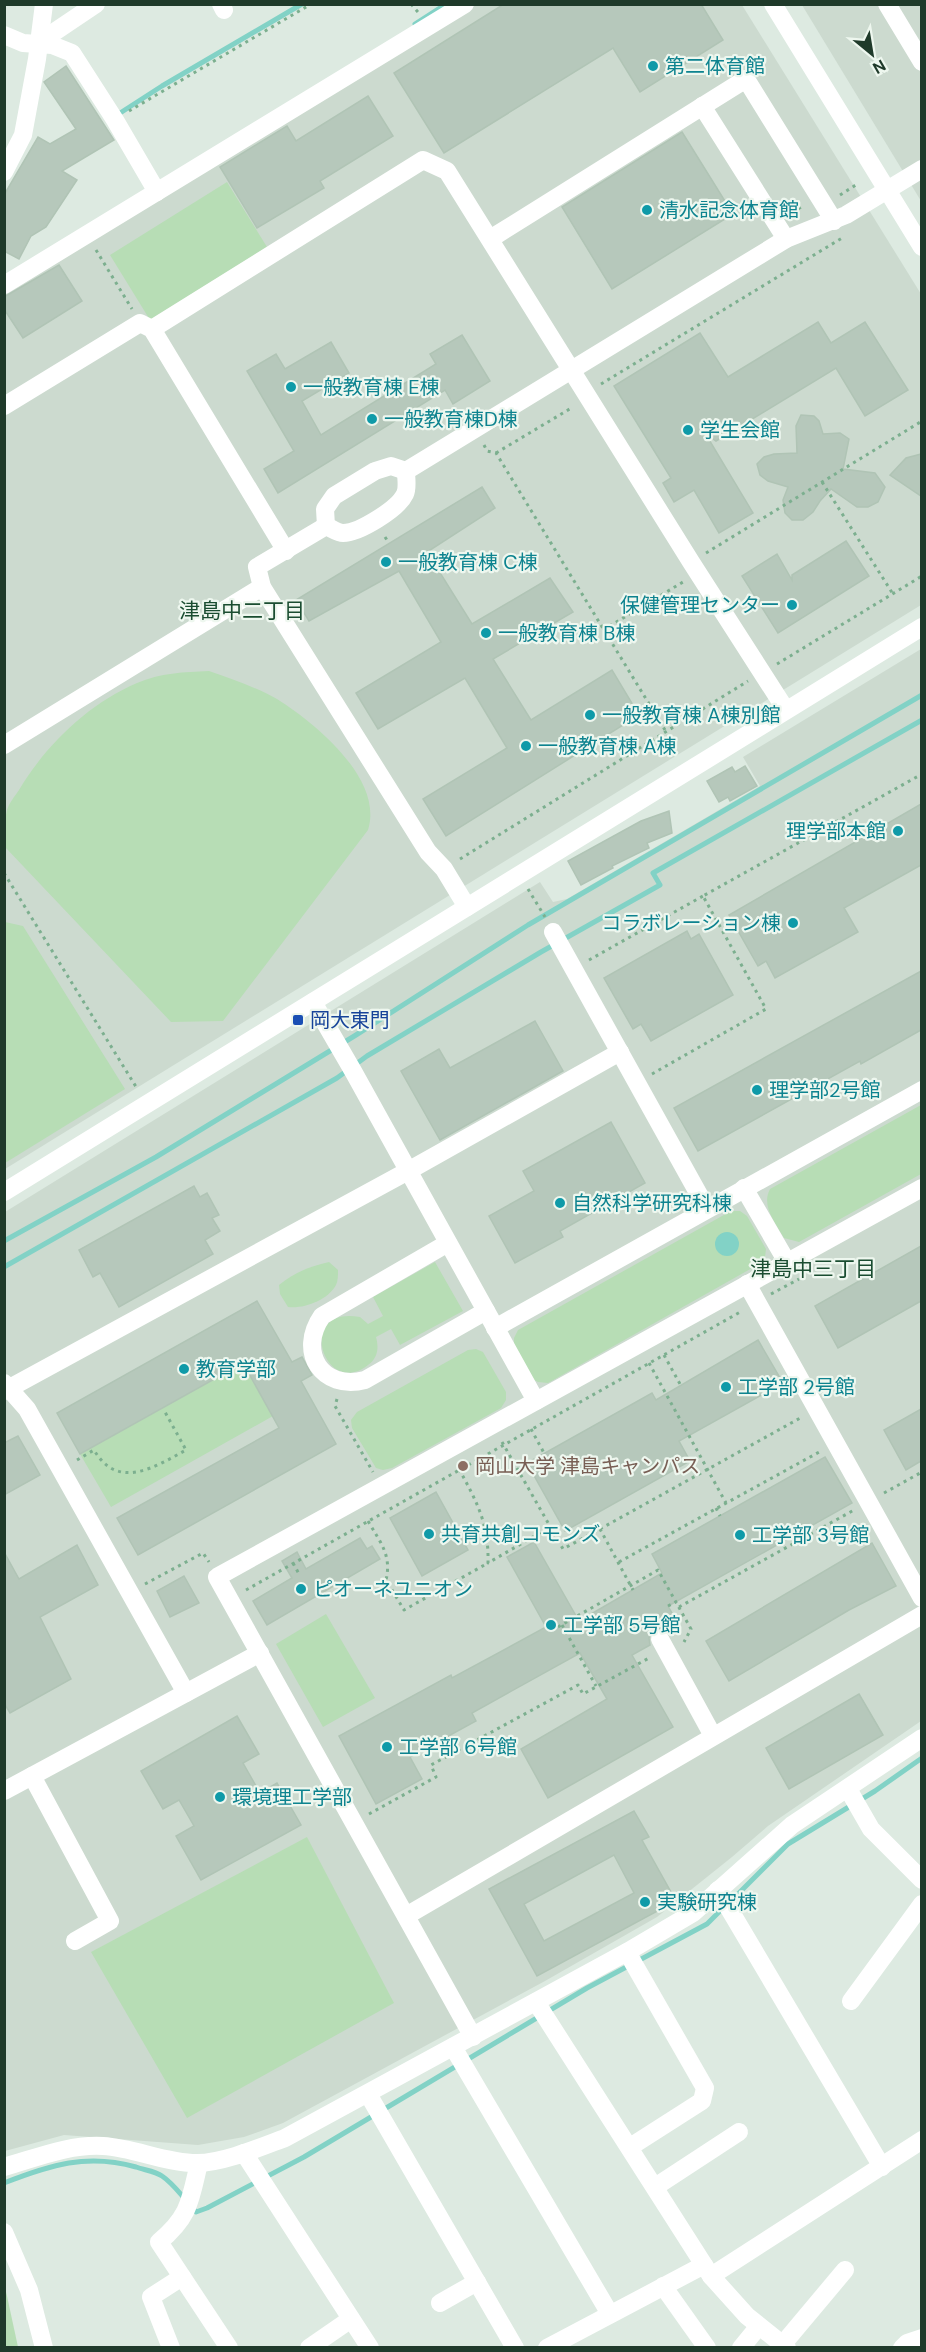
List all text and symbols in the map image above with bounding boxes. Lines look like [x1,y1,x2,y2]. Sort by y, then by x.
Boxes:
north arrow [842,24,902,84]
place label: 第二体育館 [665,53,765,79]
text: N [869,55,890,79]
marker: 第二体育館 [646,59,660,73]
place label: 清水記念体育館 [659,197,799,223]
marker: 清水記念体育館 [640,203,654,217]
place label: 一般教育棟 E棟 [303,374,440,400]
marker: 一般教育棟 E棟 [284,380,298,394]
place label: 一般教育棟D棟 [384,406,518,432]
marker: 一般教育棟D棟 [365,412,379,426]
place label: 学生会館 [700,417,780,443]
marker: 学生会館 [681,423,695,437]
place label: 一般教育棟 C棟 [398,549,538,575]
marker: 一般教育棟 C棟 [379,555,393,569]
place label: 保健管理センター [620,592,780,618]
district label: 津島中二丁目 [179,597,305,625]
marker: 保健管理センター [785,598,799,612]
place label: 一般教育棟 B棟 [498,620,635,646]
marker: 一般教育棟 B棟 [479,626,493,640]
place label: 一般教育棟 A棟別館 [602,702,781,728]
marker: 一般教育棟 A棟別館 [583,708,597,722]
place label: 一般教育棟 A棟 [538,733,677,759]
marker: 一般教育棟 A棟 [519,739,533,753]
place label: 理学部本館 [786,818,886,844]
marker: 理学部本館 [891,824,905,838]
place label: コラボレーション棟 [601,910,781,936]
marker: コラボレーション棟 [786,916,800,930]
place label: 岡大東門 [310,1007,390,1033]
marker: 岡大東門 [291,1013,305,1027]
place label: 理学部2号館 [769,1077,881,1103]
marker: 理学部2号館 [750,1083,764,1097]
place label: 自然科学研究科棟 [572,1190,732,1216]
marker: 自然科学研究科棟 [553,1196,567,1210]
district label: 津島中三丁目 [750,1255,876,1283]
place label: 教育学部 [196,1356,276,1382]
marker: 教育学部 [177,1362,191,1376]
place label: 工学部 2号館 [738,1374,855,1400]
marker: 工学部 2号館 [719,1380,733,1394]
place label: 岡山大学 津島キャンパス [475,1453,700,1479]
marker: 岡山大学 津島キャンパス [456,1459,470,1473]
place label: 共育共創コモンズ [441,1521,601,1547]
place label: 工学部 3号館 [752,1522,869,1548]
marker: 共育共創コモンズ [422,1527,436,1541]
marker: 工学部 3号館 [733,1528,747,1542]
place label: ピオーネユニオン [313,1576,473,1602]
marker: ピオーネユニオン [294,1582,308,1596]
place label: 工学部 5号館 [563,1612,681,1638]
marker: 工学部 5号館 [544,1618,558,1632]
place label: 工学部 6号館 [399,1734,517,1760]
marker: 工学部 6号館 [380,1740,394,1754]
place label: 環境理工学部 [232,1784,352,1810]
marker: 環境理工学部 [213,1790,227,1804]
place label: 実験研究棟 [657,1889,757,1915]
marker: 実験研究棟 [638,1895,652,1909]

